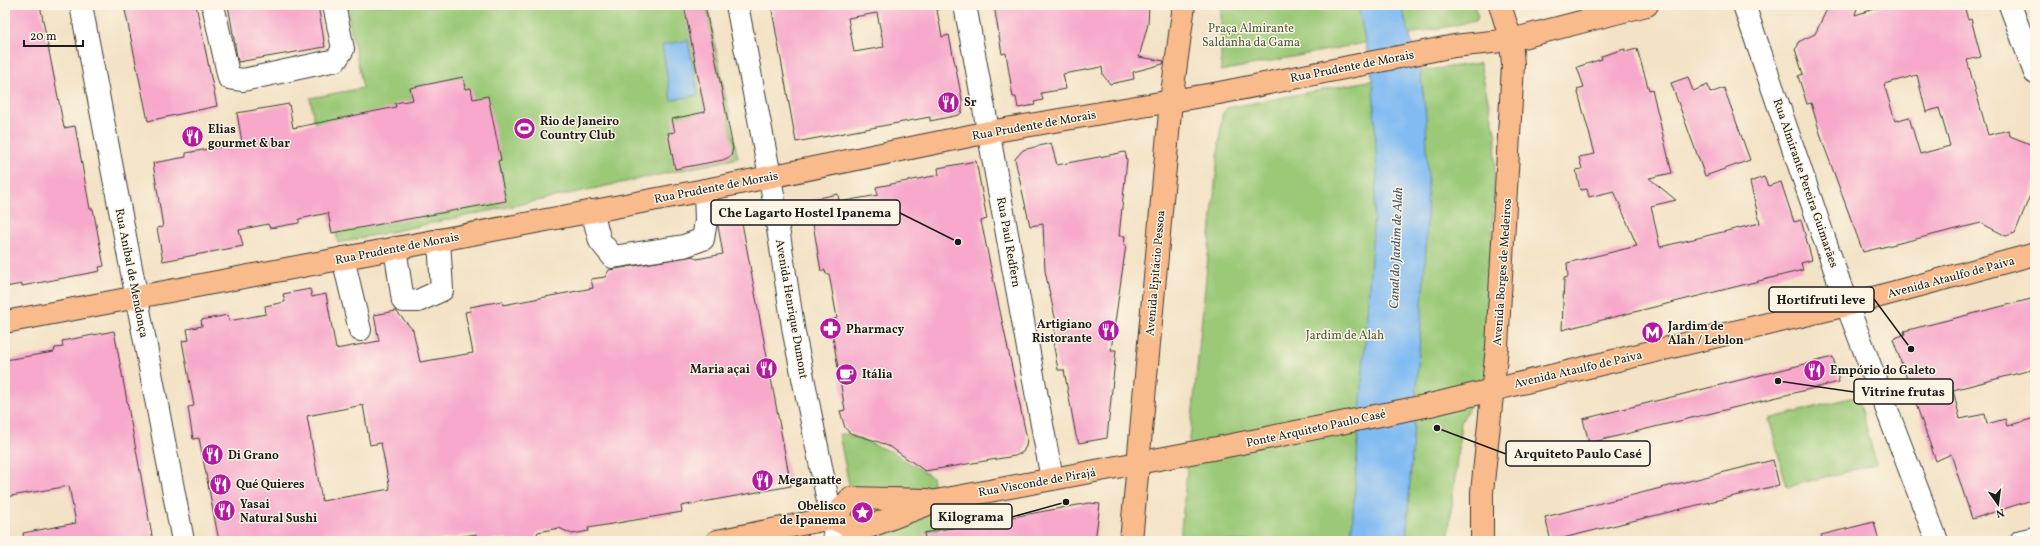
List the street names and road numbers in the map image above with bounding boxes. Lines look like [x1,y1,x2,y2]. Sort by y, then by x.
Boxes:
street label: Rua Prudente de Morais [1289,47,1415,87]
street label: Rua Almirante Pereira Guimarães [1769,97,1842,270]
street label: Rua Prudente de Morais [971,107,1098,145]
street label: Rua Prudente de Morais [653,168,779,208]
street label: Rua Paul Redfern [992,196,1024,289]
street label: Avenida Borges de Medeiros [1490,198,1516,346]
street label: Rua Aníbal de Mendonça [111,207,151,339]
street label: Avenida Epitácio Pessoa [1143,209,1169,337]
street label: Rua Prudente de Morais [334,229,460,269]
street label: Avenida Henrique Dumont [771,238,811,380]
street label: Avenida Ataulfo de Paiva [1886,253,2017,303]
street label: Avenida Ataulfo de Paiva [1513,347,1644,393]
street label: Ponte Arquiteto Paulo Casé [1245,406,1388,452]
street label: Rua Visconde de Pirajá [977,465,1097,501]

